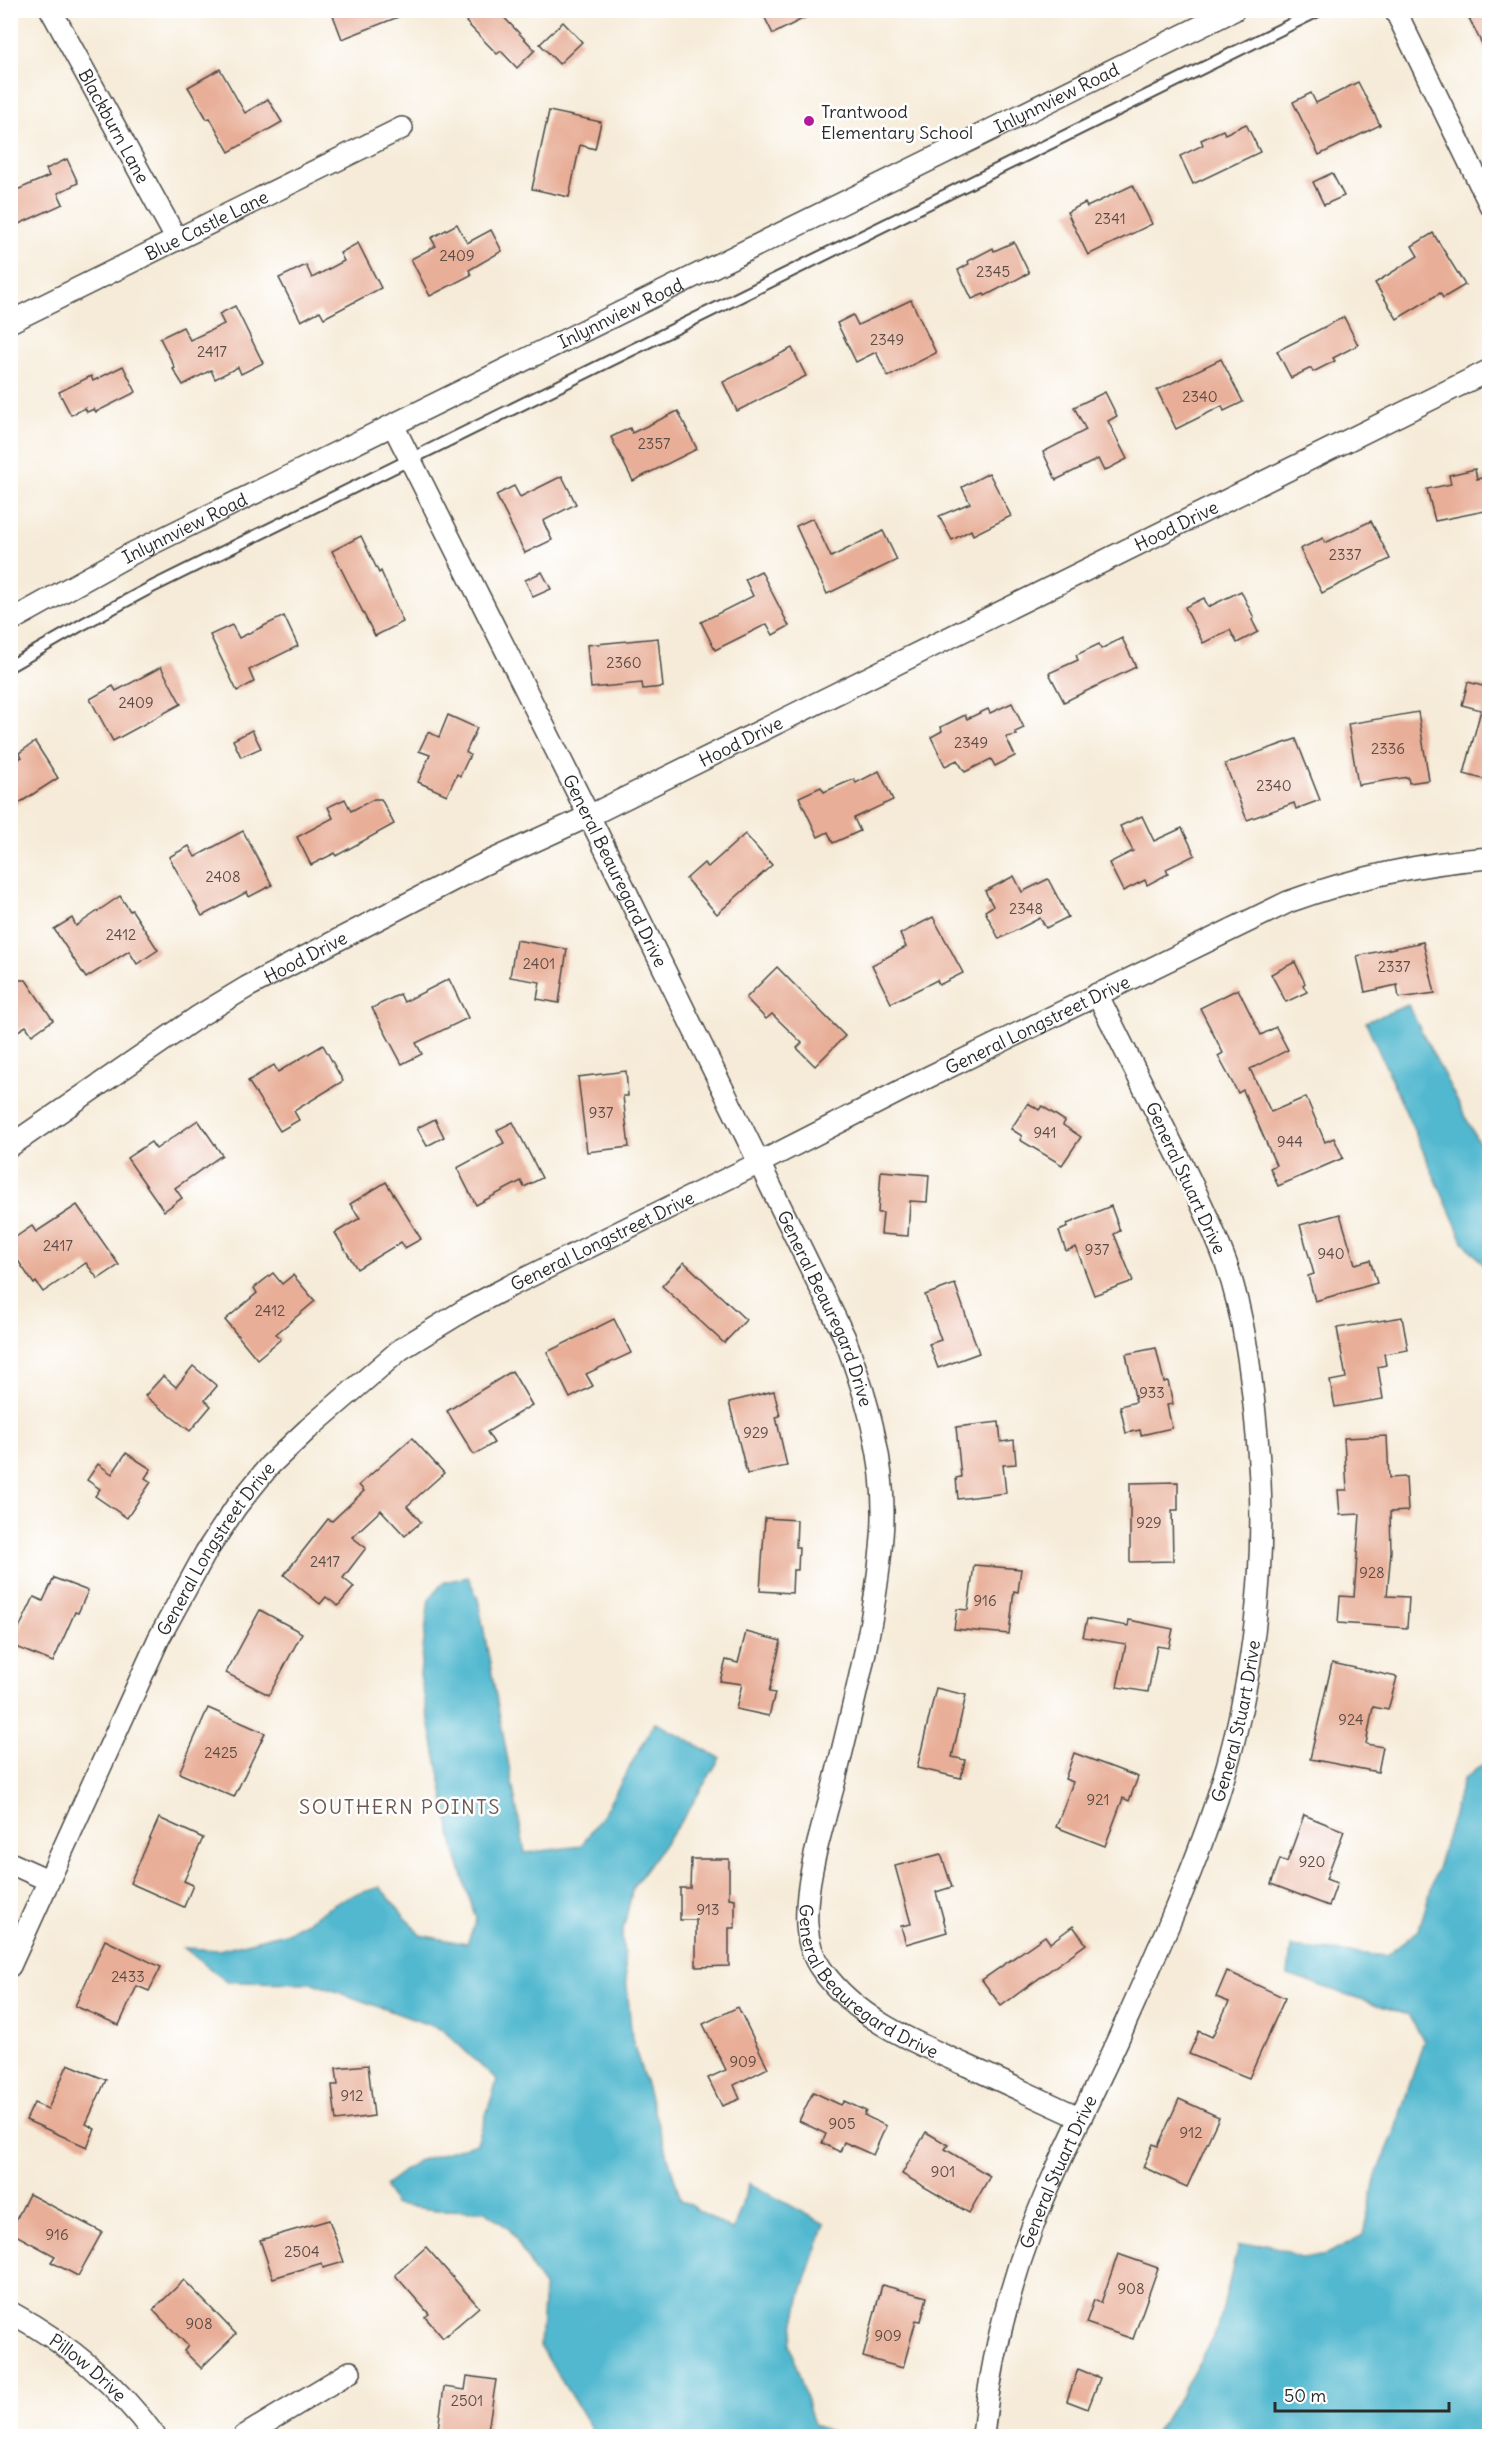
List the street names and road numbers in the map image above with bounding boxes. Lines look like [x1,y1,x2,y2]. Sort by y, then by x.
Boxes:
street label: Inlynnview Road [990,57,1123,138]
street label: Blackburn Lane [74,65,155,187]
street label: Blue Castle Lane [141,185,272,265]
street label: Inlynnview Road [554,272,687,353]
street label: Inlynnview Road [118,487,251,568]
street label: Hood Drive [1130,495,1222,556]
street label: Hood Drive [695,711,786,771]
street label: General Beauregard Drive [558,770,673,971]
street label: Hood Drive [260,926,351,988]
street label: General Longstreet Drive [941,969,1133,1079]
street label: General Stuart Drive [1141,1098,1231,1258]
street label: General Longstreet Drive [506,1185,698,1296]
street label: General Beauregard Drive [773,1206,878,1409]
street label: General Longstreet Drive [151,1457,279,1639]
street label: General Stuart Drive [1205,1639,1264,1805]
street label: General Beauregard Drive [795,1904,942,2063]
street label: General Stuart Drive [1014,2091,1101,2252]
street label: Pillow Drive [45,2328,132,2406]

